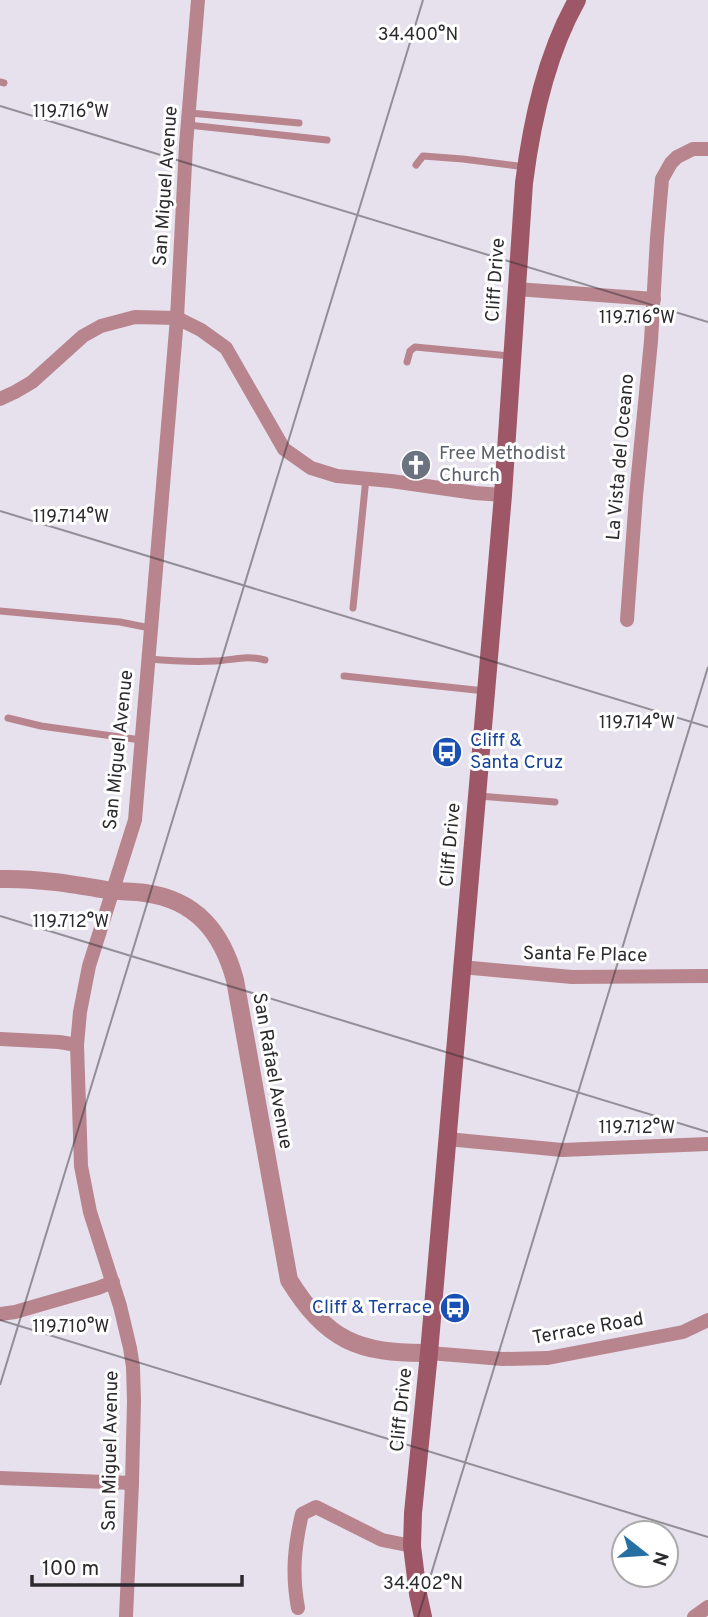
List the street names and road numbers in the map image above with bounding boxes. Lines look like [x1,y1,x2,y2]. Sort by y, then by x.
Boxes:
street label: San Miguel Avenue [148,105,184,267]
street label: Cliff Drive [481,237,511,323]
street label: La Vista del Oceano [602,373,640,541]
street label: San Miguel Avenue [99,669,139,831]
street label: Cliff Drive [435,802,467,888]
street label: Santa Fe Place [523,942,647,968]
street label: San Rafael Avenue [246,991,298,1151]
street label: Terrace Road [530,1307,646,1351]
street label: Cliff Drive [386,1367,418,1453]
street label: San Miguel Avenue [98,1370,124,1532]

